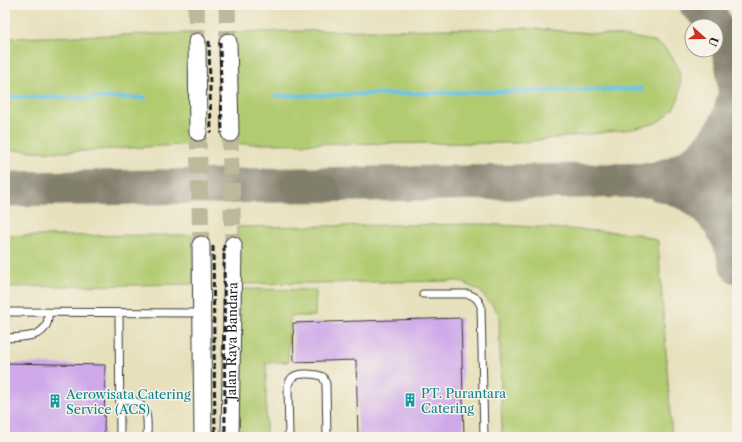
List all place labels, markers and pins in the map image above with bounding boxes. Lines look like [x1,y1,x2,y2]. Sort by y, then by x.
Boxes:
place label: PT. Purantara Catering [421,385,506,416]
place label: Aerowisata Catering Service (ACS) [65,386,191,417]
building icon: PT. Purantara Catering [402,392,418,408]
building icon: Aerowisata Catering Service (ACS) [47,393,63,409]

